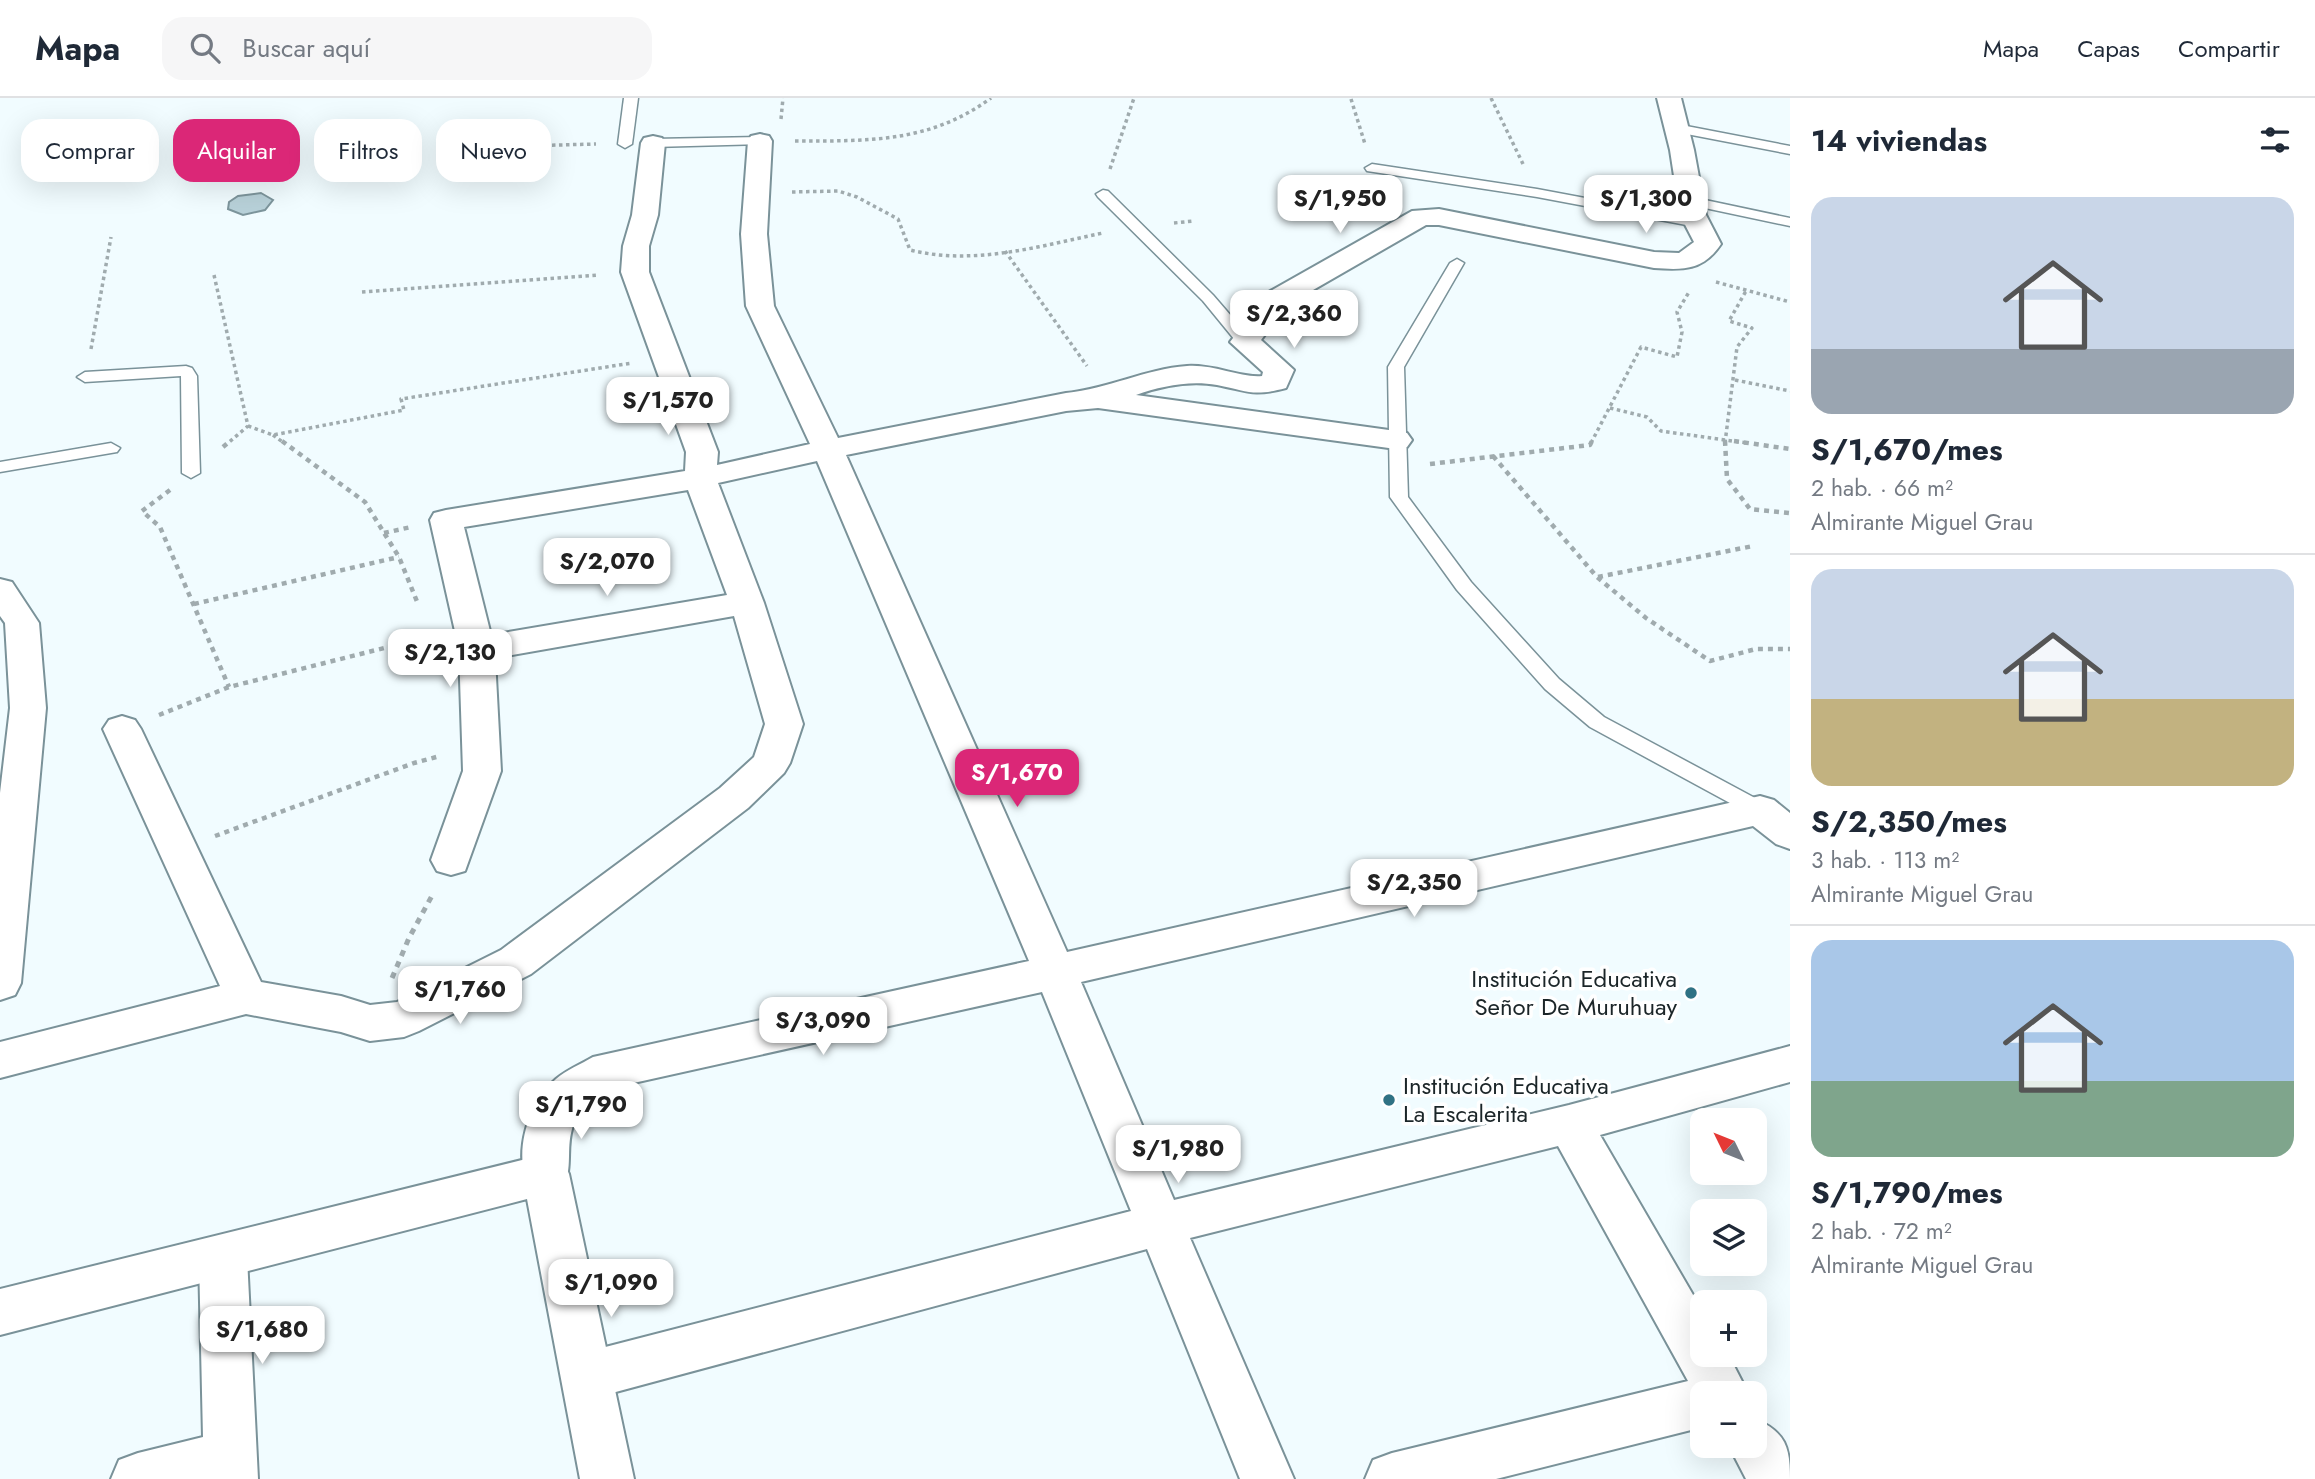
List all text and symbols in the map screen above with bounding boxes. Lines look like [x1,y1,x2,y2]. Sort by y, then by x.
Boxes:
search box [162,17,652,80]
text: Mapa [35,25,120,72]
icon: search [186,29,224,67]
text: Buscar aquí [242,29,370,67]
text: Mapa [1983,31,2039,66]
text: Capas [2077,31,2140,66]
text: Compartir [2178,31,2280,66]
chip: Comprar [21,119,159,182]
chip: Alquilar [173,119,300,182]
chip: Filtros [314,119,422,182]
chip: Nuevo [436,119,551,182]
text: 14 viviendas [1811,119,1987,162]
icon: filters [2256,121,2294,159]
pin: S/1,950 [1275,176,1405,235]
pin: S/1,300 [1581,176,1711,235]
text: S/1,950 [1294,181,1386,215]
text: S/1,300 [1600,181,1692,215]
icon: home [1990,242,2116,368]
pin: S/2,360 [1229,290,1359,350]
text: S/2,360 [1246,296,1342,330]
pin: S/1,570 [603,378,733,437]
text: S/1,570 [622,383,714,417]
text: S/1,670/mes [1811,428,2003,471]
text: 2 hab. · 66 m² [1811,471,1953,505]
text: Almirante Miguel Grau [1811,505,2033,539]
pin: S/2,070 [542,538,672,598]
text: S/2,070 [559,544,655,578]
icon: home [1990,614,2116,740]
pin: S/2,130 [385,630,515,689]
text: S/2,130 [404,635,496,669]
pin: S/1,670 [952,750,1082,809]
text: S/1,670 [971,755,1063,789]
text: S/2,350/mes [1811,800,2007,843]
text: 3 hab. · 113 m² [1811,843,1959,877]
pin: S/2,350 [1349,860,1479,919]
text: S/2,350 [1366,865,1462,899]
text: Almirante Miguel Grau [1811,877,2033,911]
place label: Institución Educativa Señor De Muruhuay [1471,961,1677,1024]
pin: S/1,760 [395,967,525,1026]
text: S/1,760 [414,972,506,1006]
marker: Institución Educativa Señor De Muruhuay [1683,985,1699,1001]
icon: home [1990,985,2116,1111]
pin: S/3,090 [758,998,888,1057]
text: S/3,090 [775,1003,871,1037]
place label: Institución Educativa La Escalerita [1403,1068,1609,1131]
pin: S/1,790 [516,1082,646,1141]
text: S/1,790 [535,1087,627,1121]
marker: Institución Educativa La Escalerita [1381,1092,1397,1108]
north arrow [1690,1108,1768,1185]
map controls [1690,1108,1767,1458]
pin: S/1,980 [1113,1126,1243,1185]
text: S/1,980 [1132,1131,1224,1165]
text: S/1,790/mes [1811,1171,2003,1214]
button: layers [1690,1199,1767,1276]
text: 2 hab. · 72 m² [1811,1214,1952,1248]
text: Almirante Miguel Grau [1811,1248,2033,1282]
pin: S/1,090 [546,1260,676,1319]
text: S/1,090 [564,1265,658,1299]
button: + [1690,1290,1767,1367]
pin: S/1,680 [197,1306,327,1366]
text: S/1,680 [216,1312,308,1346]
button: − [1690,1381,1767,1458]

